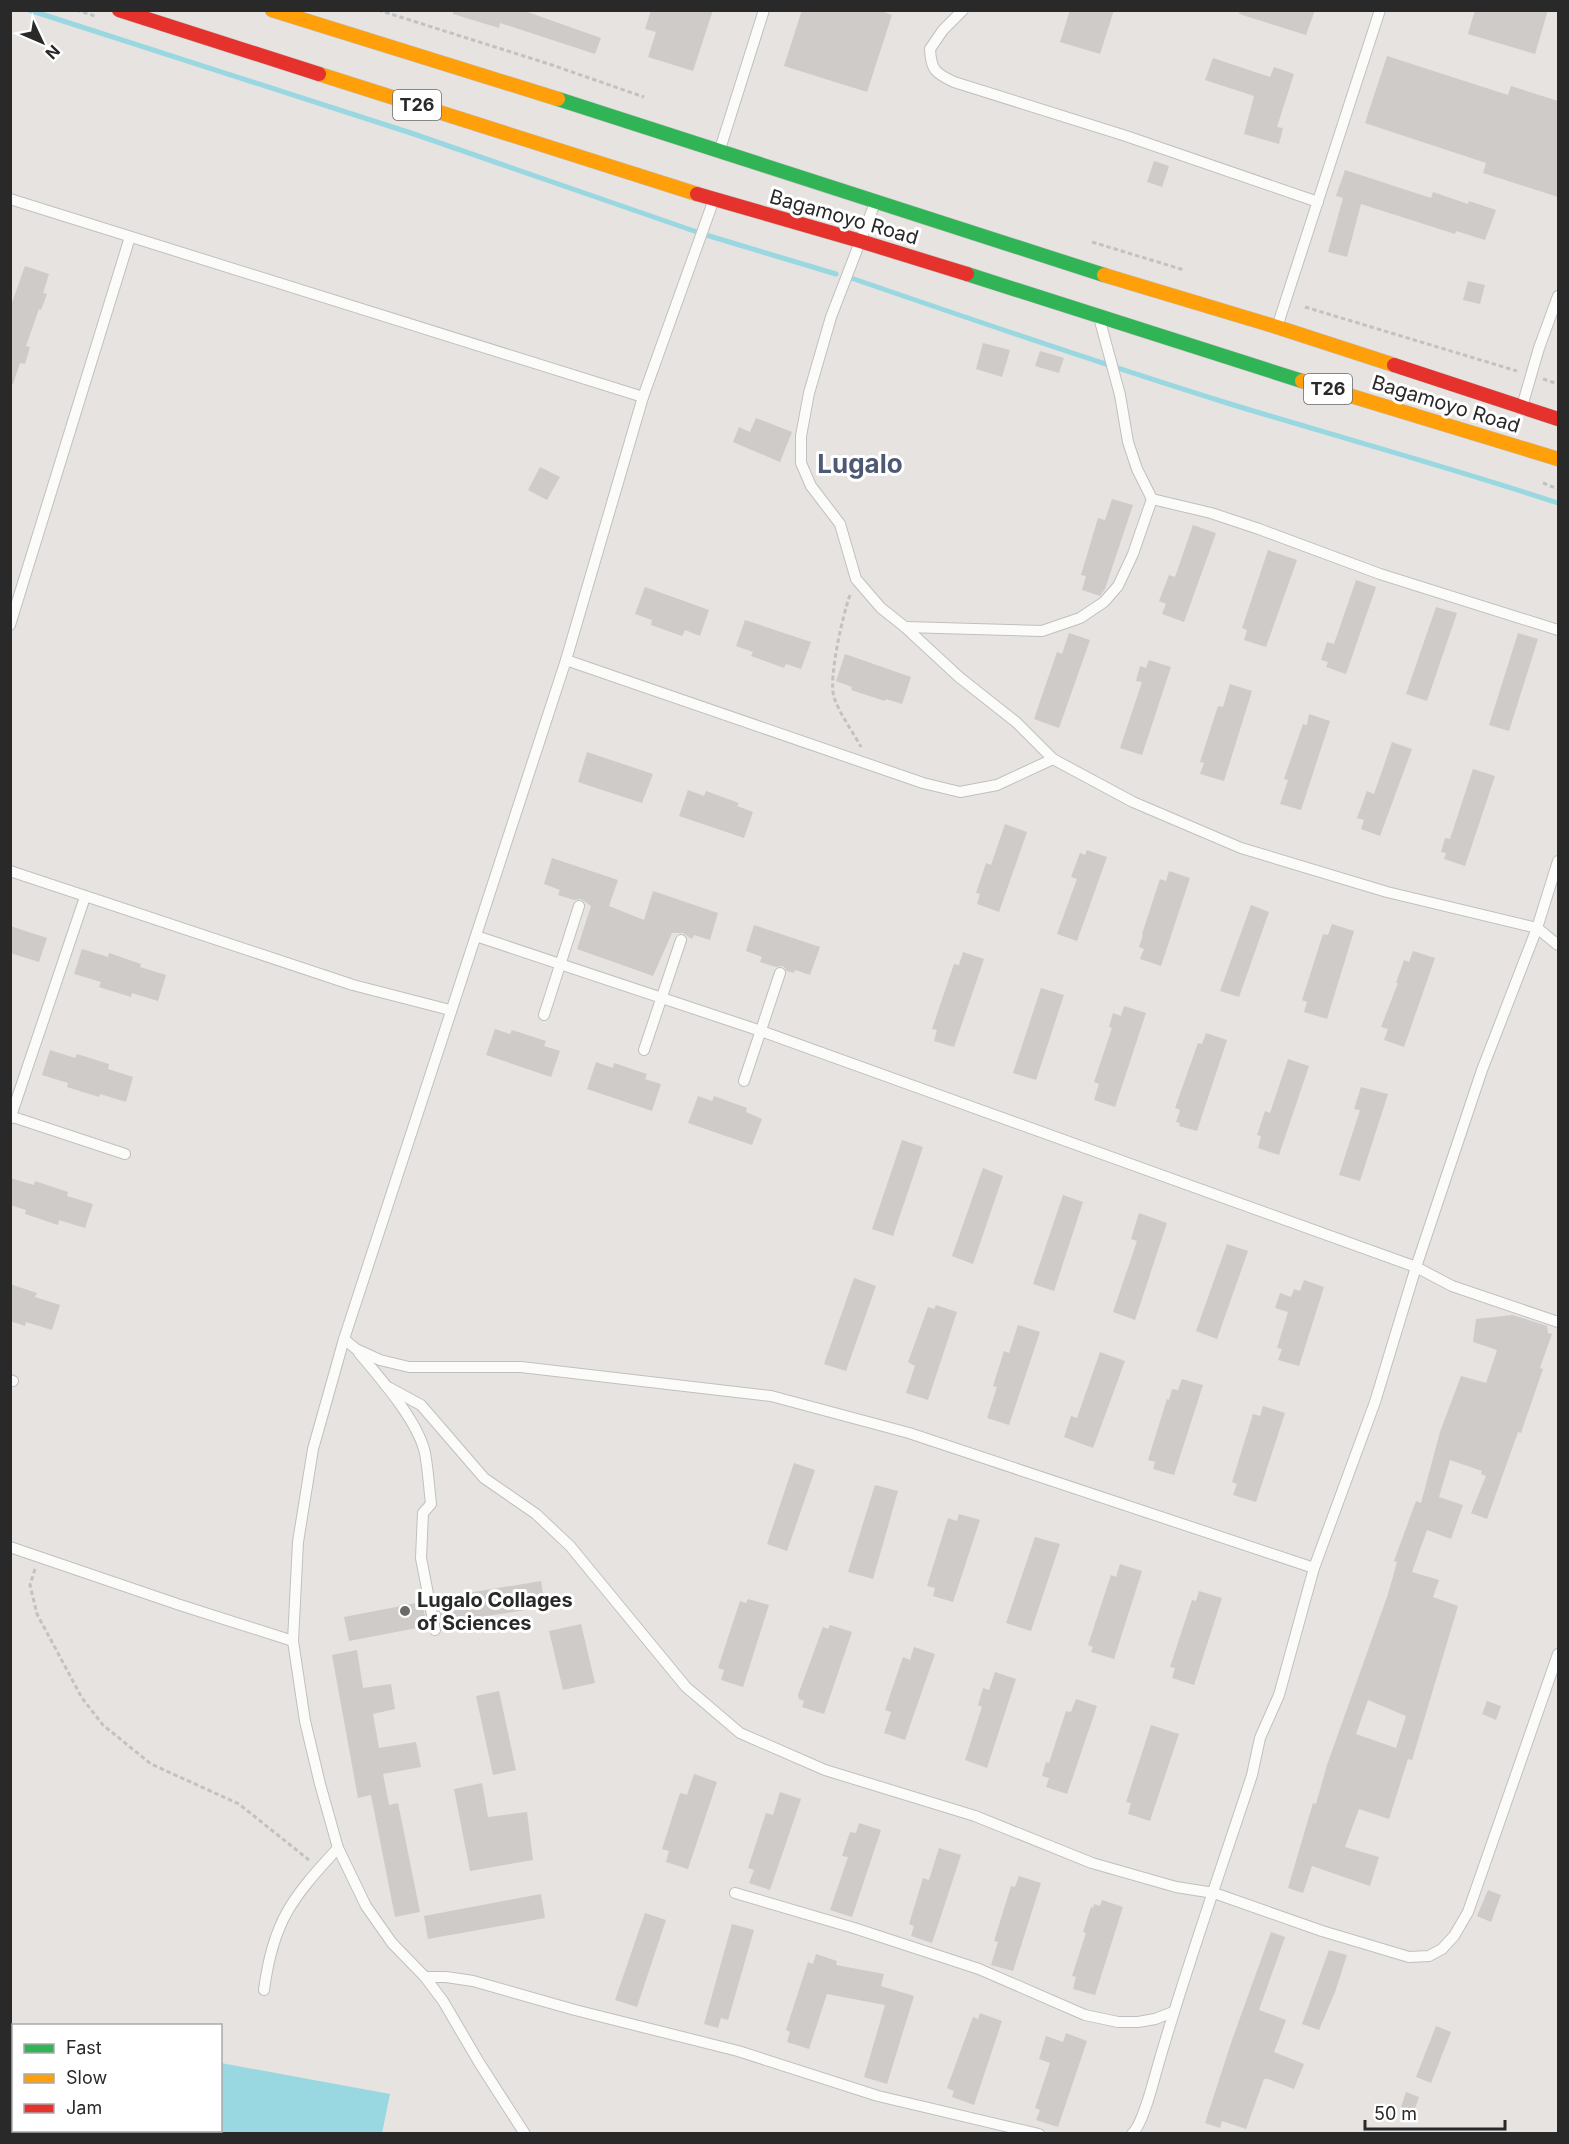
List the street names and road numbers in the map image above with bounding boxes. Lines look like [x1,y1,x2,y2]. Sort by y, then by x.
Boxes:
road number: T26 [393,90,441,120]
street label: Bagamoyo Road [767,184,921,250]
street label: Bagamoyo Road [1369,370,1523,438]
road number: T26 [1304,374,1352,404]

